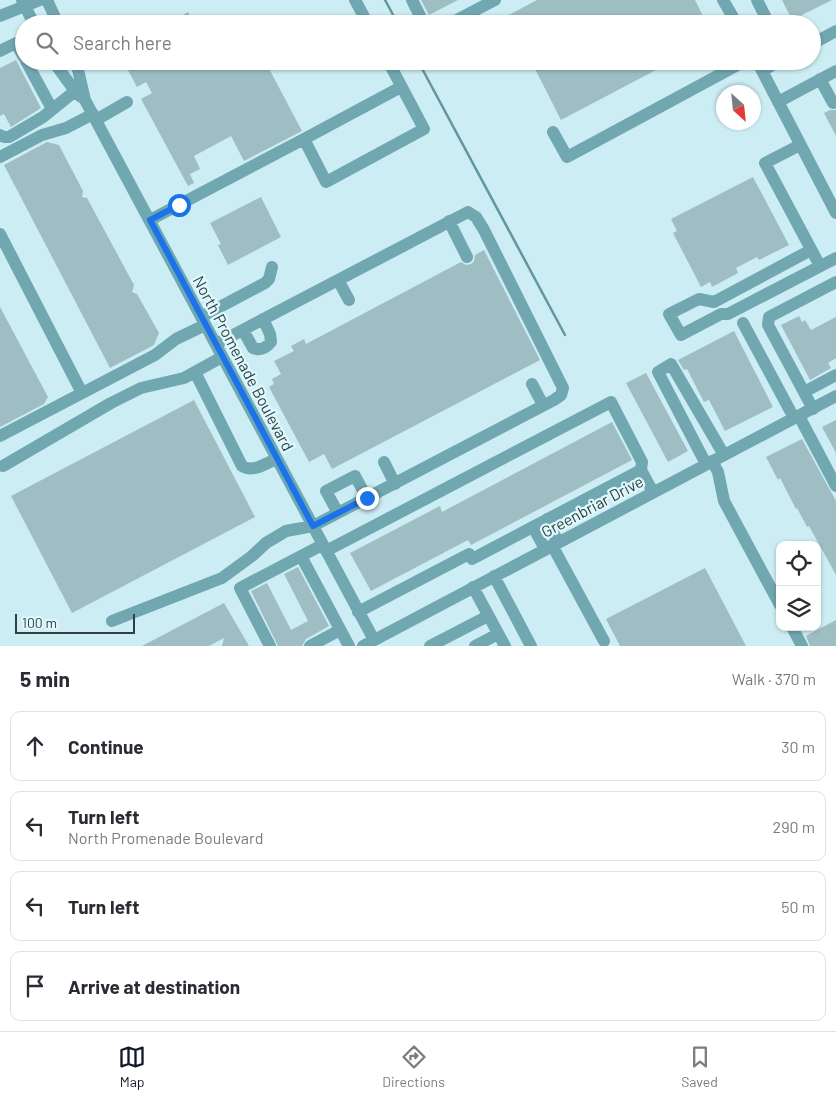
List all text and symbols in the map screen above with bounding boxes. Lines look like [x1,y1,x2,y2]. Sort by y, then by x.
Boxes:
search box [15,15,821,70]
icon: search [33,29,61,57]
text: Search here [73,31,172,54]
north arrow [716,85,761,130]
route start [168,194,191,217]
street label: North Promenade Boulevard [190,272,298,454]
street label: Greenbriar Drive [538,471,646,541]
route end [356,487,379,510]
map controls [776,541,821,631]
button: locate [776,541,821,586]
button: layers [776,586,821,631]
scale bar [15,611,135,634]
text: 100 m [22,614,57,631]
text: 5 min [20,666,70,691]
text: Walk · 370 m [732,669,816,688]
icon: ahead [21,732,49,760]
text: Continue [68,735,144,758]
text: 30 m [781,737,815,756]
text: Turn left [68,805,139,828]
icon: left [21,812,49,840]
text: 290 m [773,817,815,836]
text: North Promenade Boulevard [68,828,264,847]
icon: left [21,892,49,920]
text: Turn left [68,895,139,918]
text: 50 m [781,897,815,916]
icon: arrive [21,972,49,1000]
text: Arrive at destination [68,975,240,998]
tab: Map [118,1043,146,1090]
tab: Directions [382,1043,445,1090]
tab: Saved [681,1043,718,1090]

